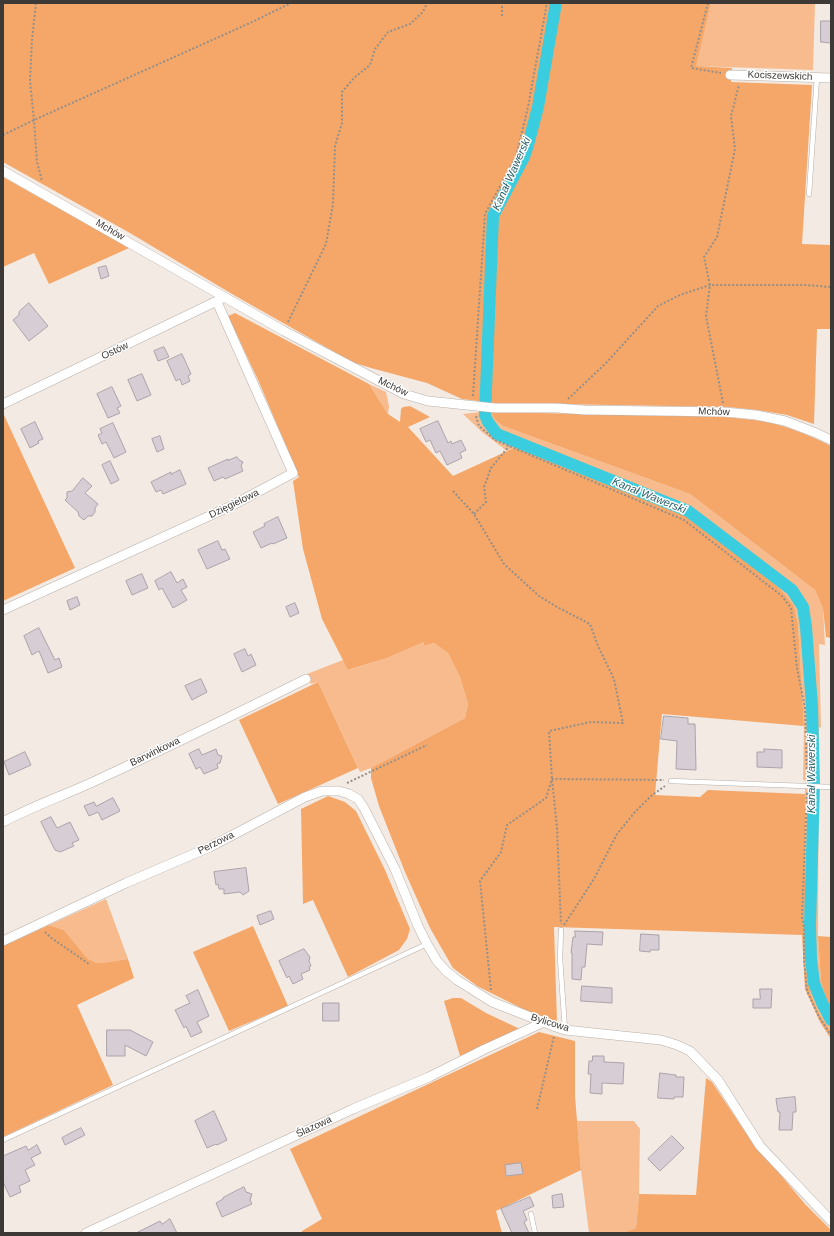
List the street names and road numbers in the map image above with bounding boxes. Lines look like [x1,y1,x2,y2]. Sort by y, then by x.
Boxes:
street label: Kociszewskich [747,69,813,83]
street label: Mchów [93,217,127,243]
street label: Ostów [100,340,130,362]
street label: Mchów [376,375,410,399]
street label: Mchów [698,405,730,419]
street label: Dzięgielowa [207,487,261,521]
street label: Barwinkowa [128,735,182,769]
street label: Perzowa [196,829,236,857]
street label: Bylicowa [529,1011,571,1035]
street label: Ślazowa [294,1114,334,1140]

